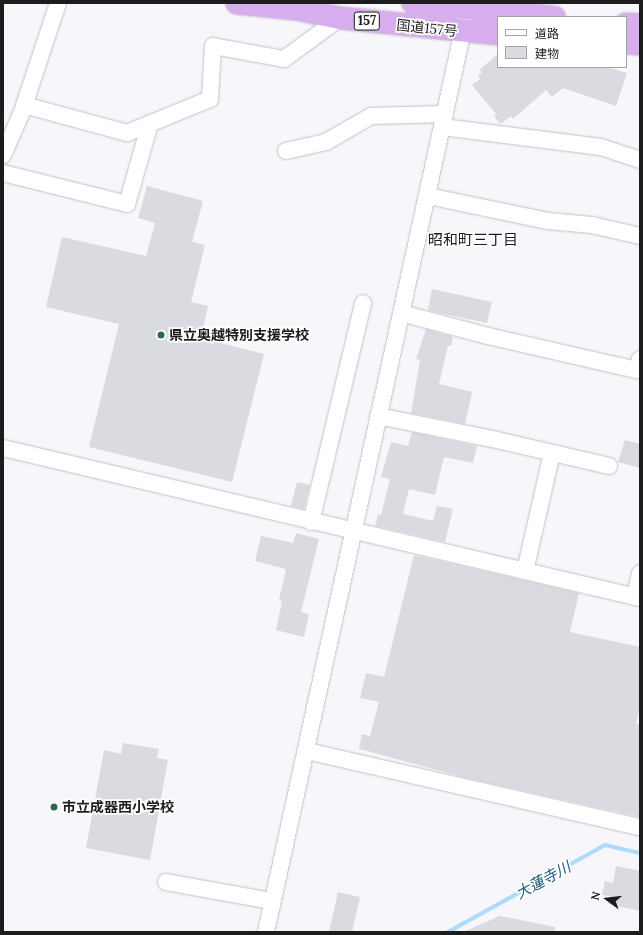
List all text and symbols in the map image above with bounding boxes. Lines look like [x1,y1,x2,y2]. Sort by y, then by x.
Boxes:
road number: 157 [353,10,381,32]
street label: 国道157号 [396,16,458,40]
legend [497,16,627,68]
text: 道路 [535,26,559,41]
text: 建物 [535,46,559,61]
district label: 昭和町三丁目 [428,231,518,249]
place label: 県立奥越特別支援学校 [169,327,309,343]
marker: 県立奥越特別支援学校 [156,330,166,340]
place label: 市立成器西小学校 [62,799,174,815]
marker: 市立成器西小学校 [49,802,59,812]
water label: 大蓮寺川 [512,858,574,902]
north arrow [587,879,627,919]
text: N [588,890,603,902]

